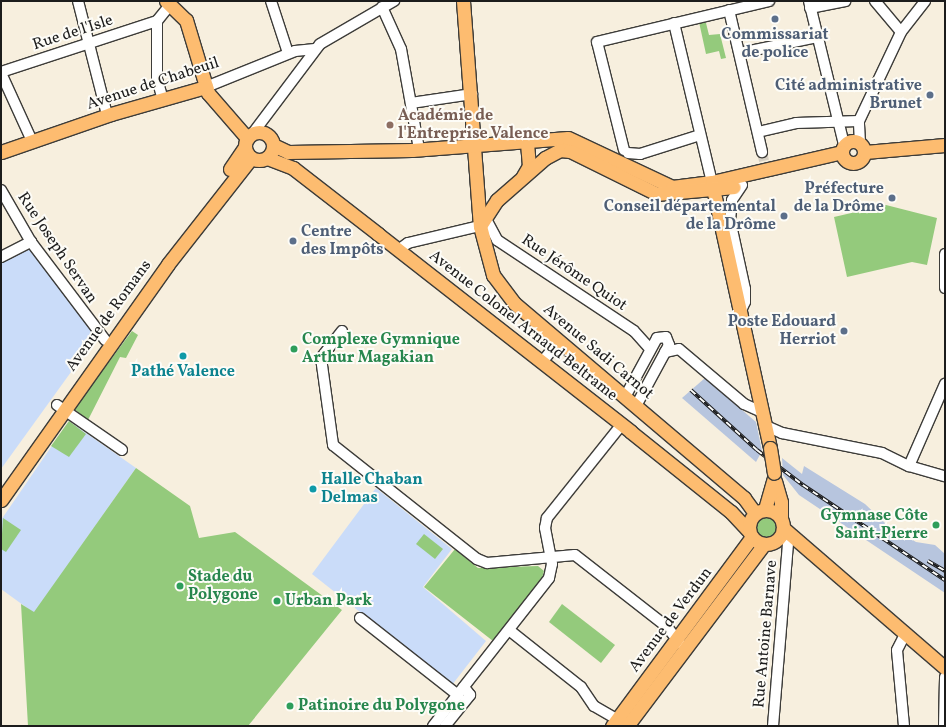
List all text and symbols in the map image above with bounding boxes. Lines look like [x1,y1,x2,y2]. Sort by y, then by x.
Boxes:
street label: Rue de l'Isle [30,11,116,55]
marker: Commissariat de police [770,14,780,24]
place label: Commissariat de police [721,25,829,63]
street label: Avenue de Chabeuil [84,54,222,114]
place label: Cité administrative Brunet [775,76,922,114]
marker: Cité administrative Brunet [925,90,935,100]
place label: Académie de l'Entreprise Valence [398,106,549,144]
marker: Académie de l'Entreprise Valence [385,120,395,130]
place label: Préfecture de la Drôme [794,179,884,217]
street label: Rue Joseph Servan [13,189,101,307]
marker: Préfecture de la Drôme [887,193,897,203]
place label: Conseil départemental de la Drôme [604,197,776,235]
marker: Conseil départemental de la Drôme [779,211,789,221]
place label: Centre des Impôts [301,222,384,260]
street label: Rue Jérôme Quiot [517,231,631,315]
marker: Centre des Impôts [288,236,298,246]
street label: Avenue Colonel Arnaud Beltrame [425,246,621,406]
street label: Avenue de Romans [62,257,156,375]
street label: Avenue Sadi Carnot [539,300,657,404]
place label: Poste Edouard Herriot [728,312,836,350]
marker: Poste Edouard Herriot [839,326,849,336]
place label: Complexe Gymnique Arthur Magakian [302,330,460,368]
marker: Complexe Gymnique Arthur Magakian [289,344,299,354]
marker: Pathé Valence [178,351,188,361]
place label: Pathé Valence [131,362,235,382]
place label: Halle Chaban Delmas [321,470,423,508]
marker: Halle Chaban Delmas [308,484,318,494]
place label: Gymnase Côte Saint-Pierre [821,506,928,544]
marker: Gymnase Côte Saint-Pierre [931,520,941,530]
street label: Rue Antoine Barnave [750,559,782,709]
street label: Avenue de Verdun [625,564,717,676]
place label: Stade du Polygone [188,567,258,605]
marker: Stade du Polygone [175,581,185,591]
place label: Urban Park [285,591,372,611]
marker: Urban Park [272,596,282,606]
place label: Patinoire du Polygone [298,696,465,716]
marker: Patinoire du Polygone [285,701,295,711]

